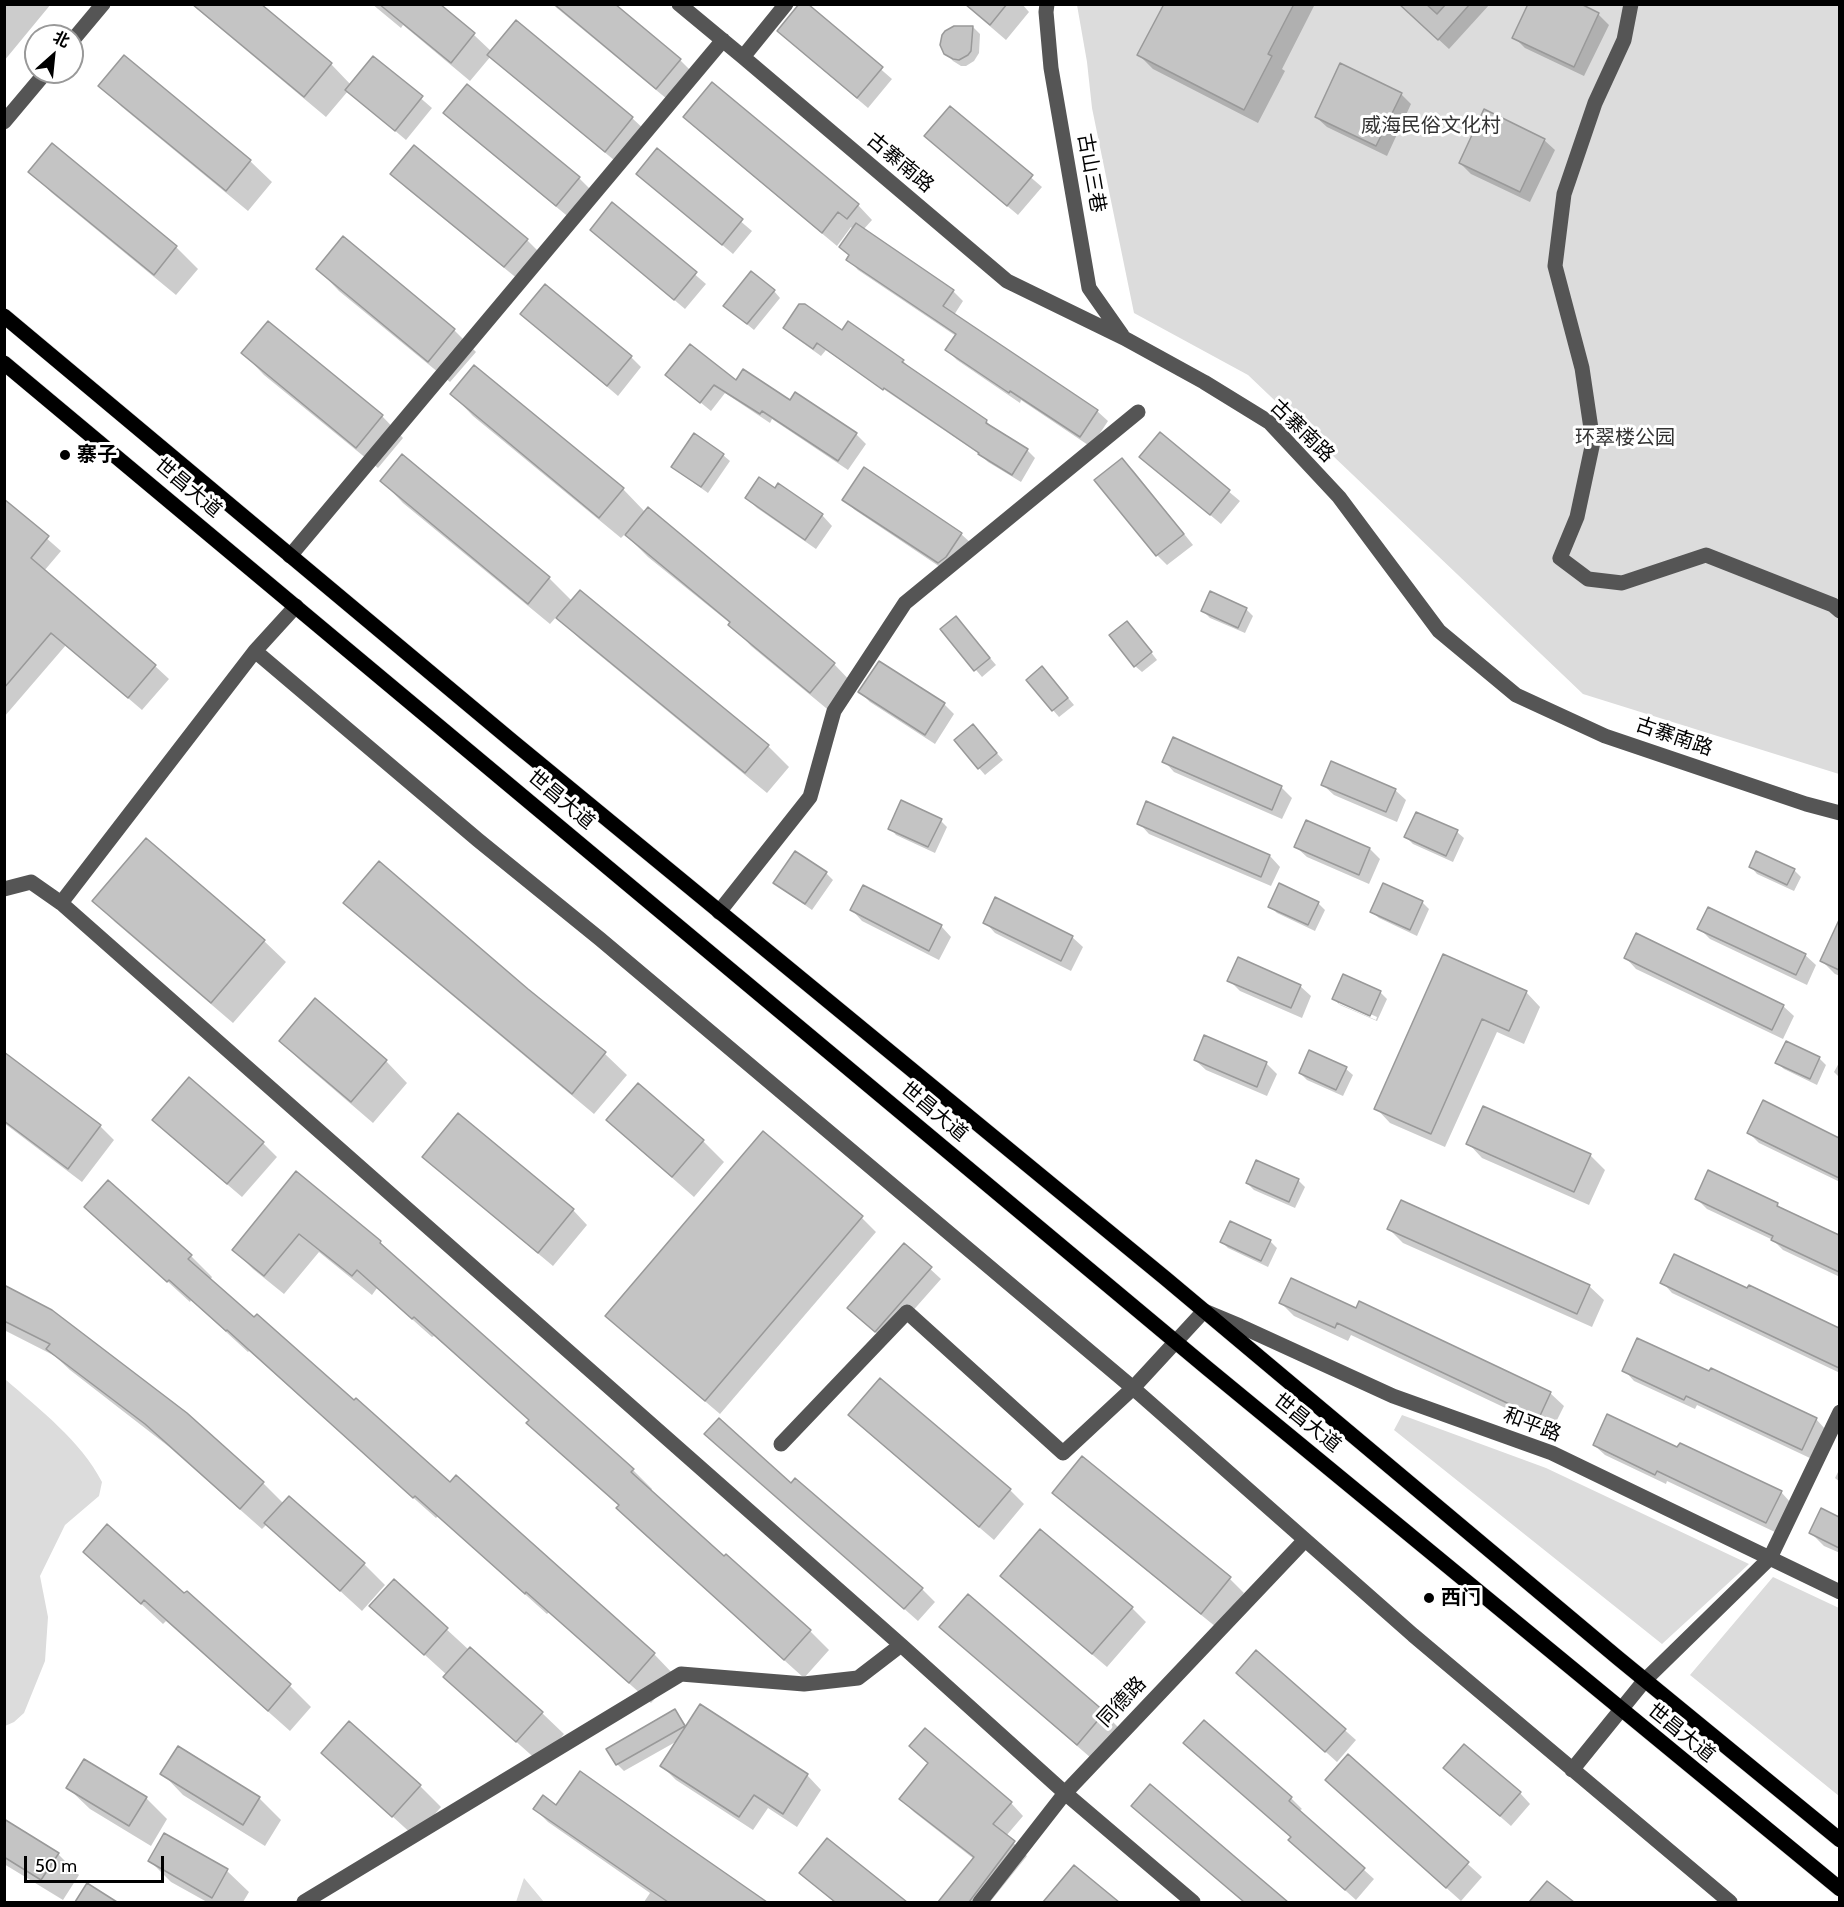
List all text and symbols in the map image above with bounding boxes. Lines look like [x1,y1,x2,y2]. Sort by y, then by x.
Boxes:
north arrow [24,24,84,84]
text: 北 [50,27,73,51]
park label: 威海民俗文化村 [1361,114,1501,138]
street label: 古寨南路 [862,128,938,198]
street label: 古山三巷 [1072,132,1110,214]
street label: 古寨南路 [1265,395,1339,467]
park label: 环翠楼公园 [1575,426,1675,450]
place label: 寨子 [77,443,117,467]
marker: 寨子 [58,448,72,462]
street label: 世昌大道 [150,453,226,523]
street label: 古寨南路 [1632,713,1716,761]
street label: 世昌大道 [523,765,599,835]
street label: 世昌大道 [896,1077,972,1147]
street label: 世昌大道 [1268,1389,1346,1457]
street label: 和平路 [1500,1403,1564,1447]
place label: 西门 [1441,1586,1481,1610]
marker: 西门 [1422,1591,1436,1605]
street label: 同德路 [1093,1672,1151,1732]
street label: 世昌大道 [1642,1699,1720,1767]
scale bar [27,1844,166,1882]
text: 50 m [35,1855,77,1877]

